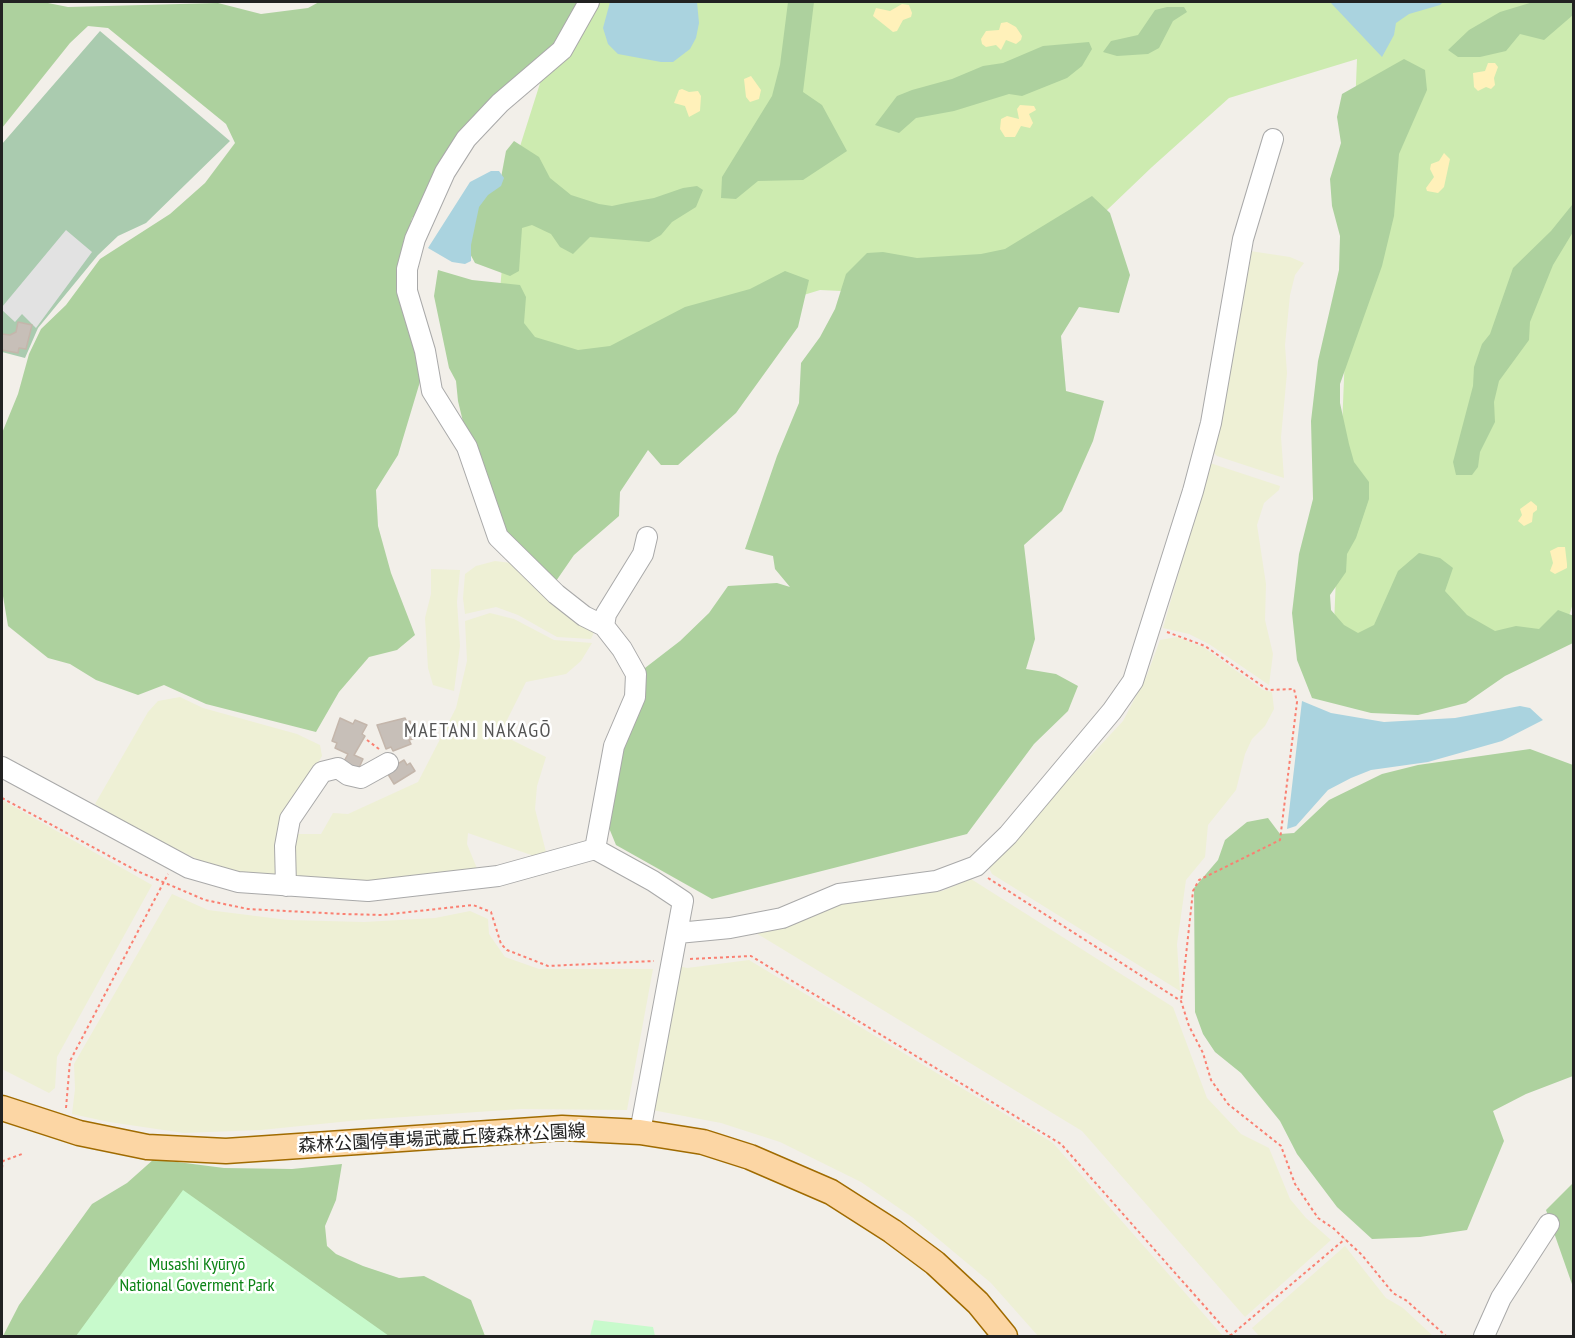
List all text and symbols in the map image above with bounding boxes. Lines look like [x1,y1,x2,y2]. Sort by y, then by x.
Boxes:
district label: MAETANI NAKAGŌ [404,719,552,743]
street label: 森林公園停車場武蔵丘陵森林公園線 [298,1121,586,1157]
park label: Musashi Kyūryō National Goverment Park [120,1254,274,1296]

